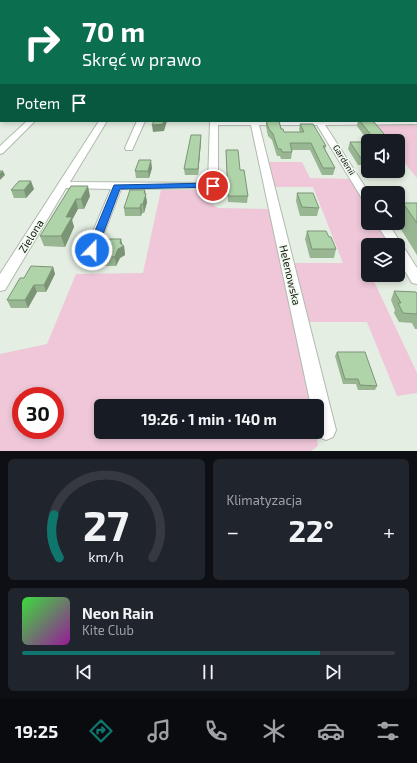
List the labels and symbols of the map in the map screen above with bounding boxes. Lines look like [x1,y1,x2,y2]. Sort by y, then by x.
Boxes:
street label: Gardenii [331,142,358,177]
pin [196,169,230,203]
street label: Zielona [15,217,46,255]
position arrow [71,229,113,271]
street label: Helenowska [277,244,304,306]
speed limit sign: 30 [12,387,64,439]

